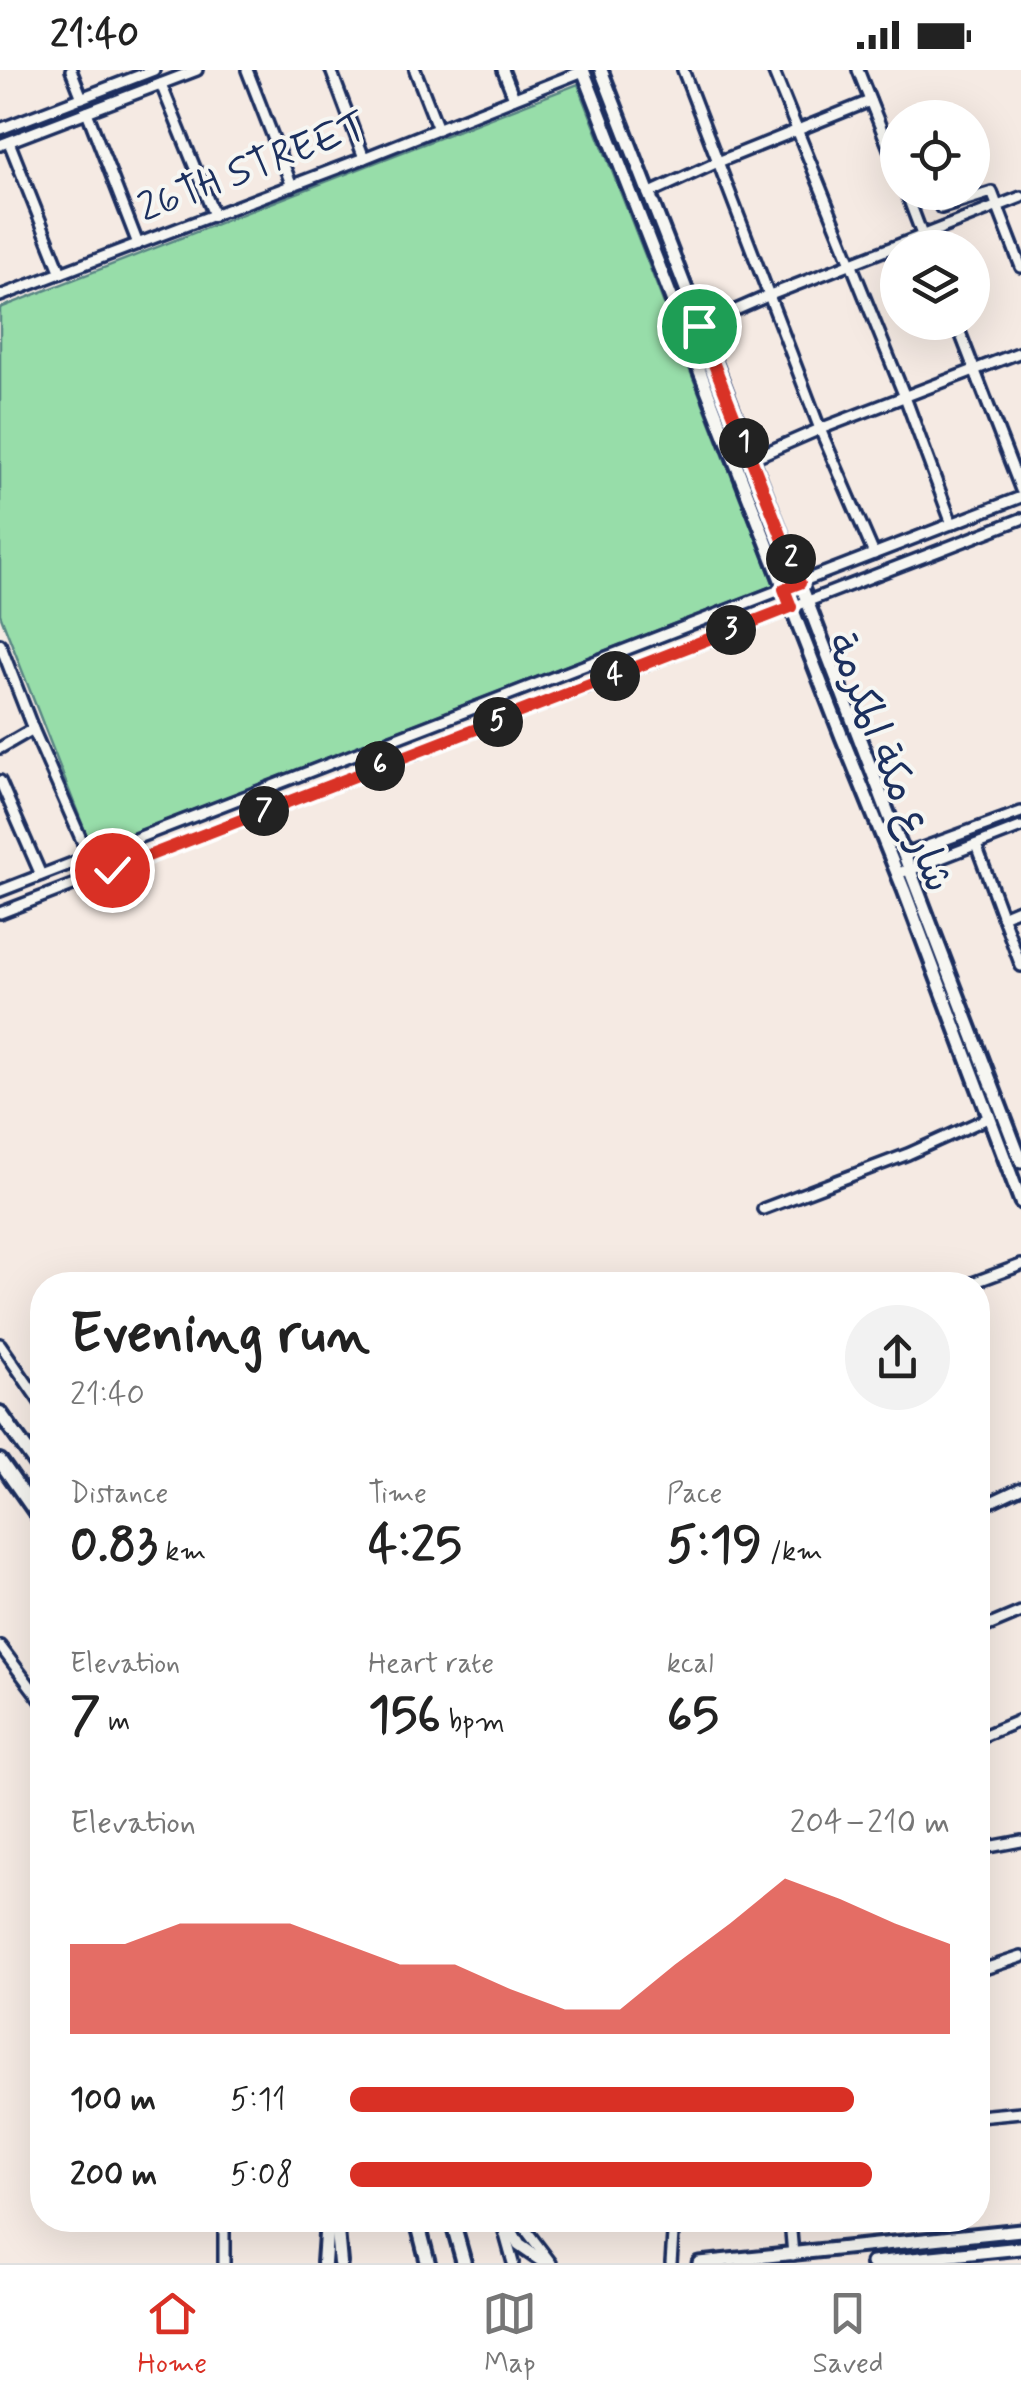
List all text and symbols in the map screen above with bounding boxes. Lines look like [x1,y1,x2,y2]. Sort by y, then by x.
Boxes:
text: 21:40 [50,11,139,60]
street label: 26TH STREET [131,100,375,236]
map controls [880,100,990,340]
button: locate [880,100,990,210]
button: layers [880,230,990,340]
pin [657,284,742,369]
icon: arrive [672,299,727,354]
pin: 1 [719,418,769,468]
text: 1 [738,424,750,461]
pin: 2 [766,534,816,584]
text: 2 [784,540,798,577]
pin: 3 [706,605,756,655]
text: 3 [725,611,737,648]
street label: شارع مكة المكرمة [812,626,964,900]
pin: 4 [590,651,640,701]
text: 4 [607,657,623,694]
pin: 5 [473,697,523,747]
text: 5 [490,703,506,740]
pin: 6 [355,741,405,791]
text: 6 [373,747,387,784]
pin: 7 [239,786,289,836]
text: 7 [256,792,273,829]
pin [70,828,155,913]
icon: check [85,843,140,898]
text: Evening run [70,1300,370,1372]
button: share [845,1305,950,1410]
text: 21:40 [70,1374,145,1416]
text: Distance [70,1476,168,1513]
text: Time [368,1476,427,1513]
text: Pace [667,1476,722,1513]
text: 0.83 [70,1513,158,1579]
text: 4:25 [368,1513,462,1579]
text: 5:19 [667,1513,762,1579]
text: km [158,1534,206,1571]
text: /km [762,1534,823,1571]
text: Elevation [70,1646,180,1683]
text: Heart rate [368,1646,494,1683]
text: kcal [667,1646,714,1683]
text: 7 [70,1683,100,1749]
text: 156 [368,1683,441,1749]
text: 65 [667,1683,719,1749]
text: m [100,1704,130,1741]
text: bpm [441,1704,505,1741]
text: Elevation [70,1802,196,1844]
text: 204–210 m [790,1802,950,1844]
text: 100 m [70,2079,156,2121]
text: 5:11 [230,2079,286,2121]
text: 200 m [70,2154,157,2196]
text: 5:08 [230,2154,293,2196]
tab: Home [138,2286,207,2383]
tab: Map [482,2286,537,2383]
tab: Saved [813,2286,883,2383]

